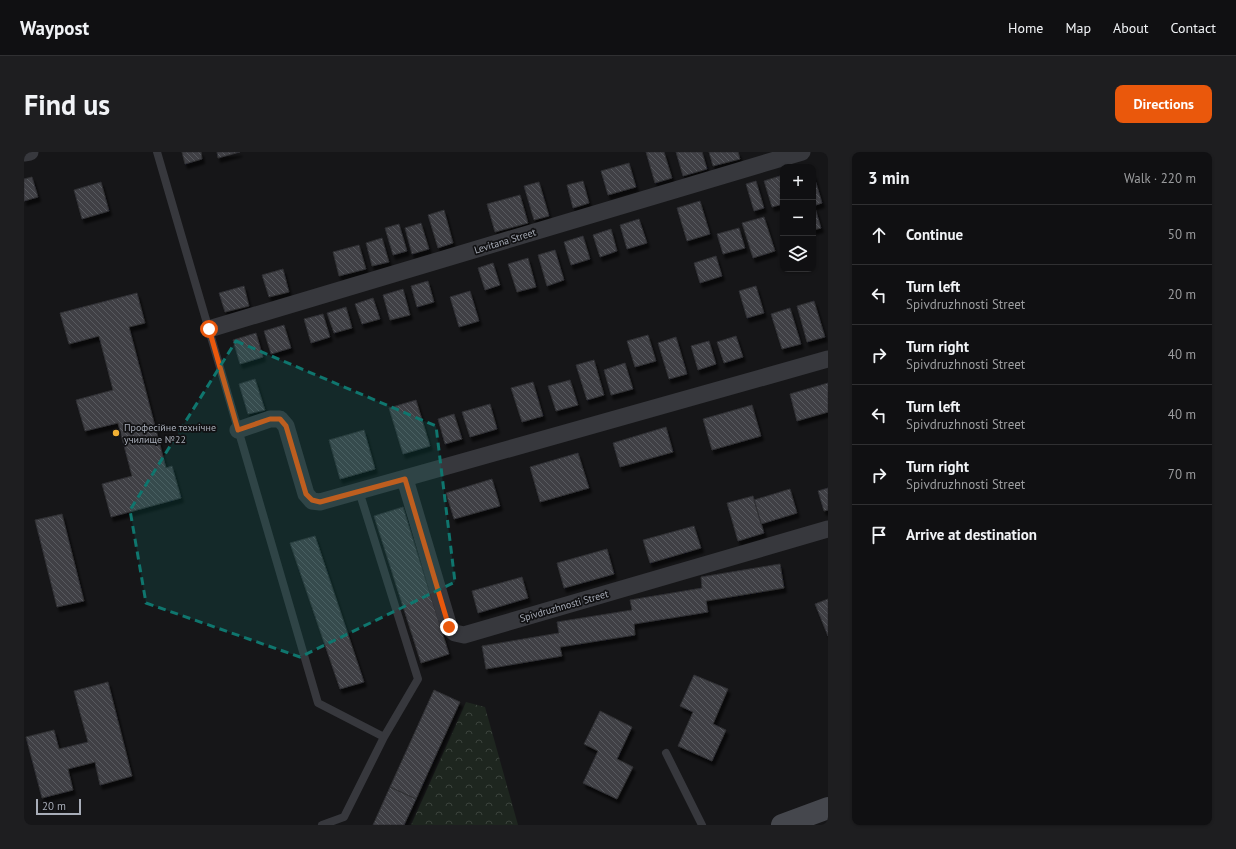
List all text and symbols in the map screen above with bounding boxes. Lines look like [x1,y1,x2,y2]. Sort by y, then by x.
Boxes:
text: Waypost [20,16,89,40]
text: Home [1008,19,1043,37]
text: Map [1065,19,1091,37]
text: About [1113,19,1149,37]
text: Contact [1171,19,1216,37]
button: Directions [1115,85,1212,123]
text: Find us [24,86,110,123]
map controls [780,164,816,272]
button: + [780,164,816,200]
text: 3 min [868,167,909,189]
text: Walk · 220 m [1124,170,1196,187]
button: − [780,200,816,236]
icon: ahead [868,224,890,246]
street label: Levitana Street [473,225,538,257]
text: Continue [906,225,963,244]
text: 50 m [1168,226,1196,243]
button: layers [780,236,816,272]
text: Turn left [906,277,960,296]
icon: left [868,284,890,306]
text: 20 m [1168,286,1196,303]
text: Spivdruzhnosti Street [906,296,1025,313]
route start [200,320,218,338]
text: Turn right [906,337,969,356]
icon: right [868,344,890,366]
text: 40 m [1168,346,1196,363]
text: Spivdruzhnosti Street [906,356,1025,373]
text: Turn left [906,397,960,416]
icon: left [868,404,890,426]
text: 40 m [1168,406,1196,423]
text: Spivdruzhnosti Street [906,416,1025,433]
place label: Професійне технічне училище №22 [124,421,216,446]
marker: Професійне технічне училище №22 [111,428,121,438]
text: Turn right [906,457,969,476]
icon: right [868,464,890,486]
text: 70 m [1168,466,1196,483]
text: Spivdruzhnosti Street [906,476,1025,493]
icon: arrive [868,524,890,546]
text: Arrive at destination [906,525,1037,544]
street label: Spivdruzhnosti Street [518,587,610,625]
route end [440,618,458,636]
scale bar [36,797,81,816]
text: 20 m [42,799,66,813]

